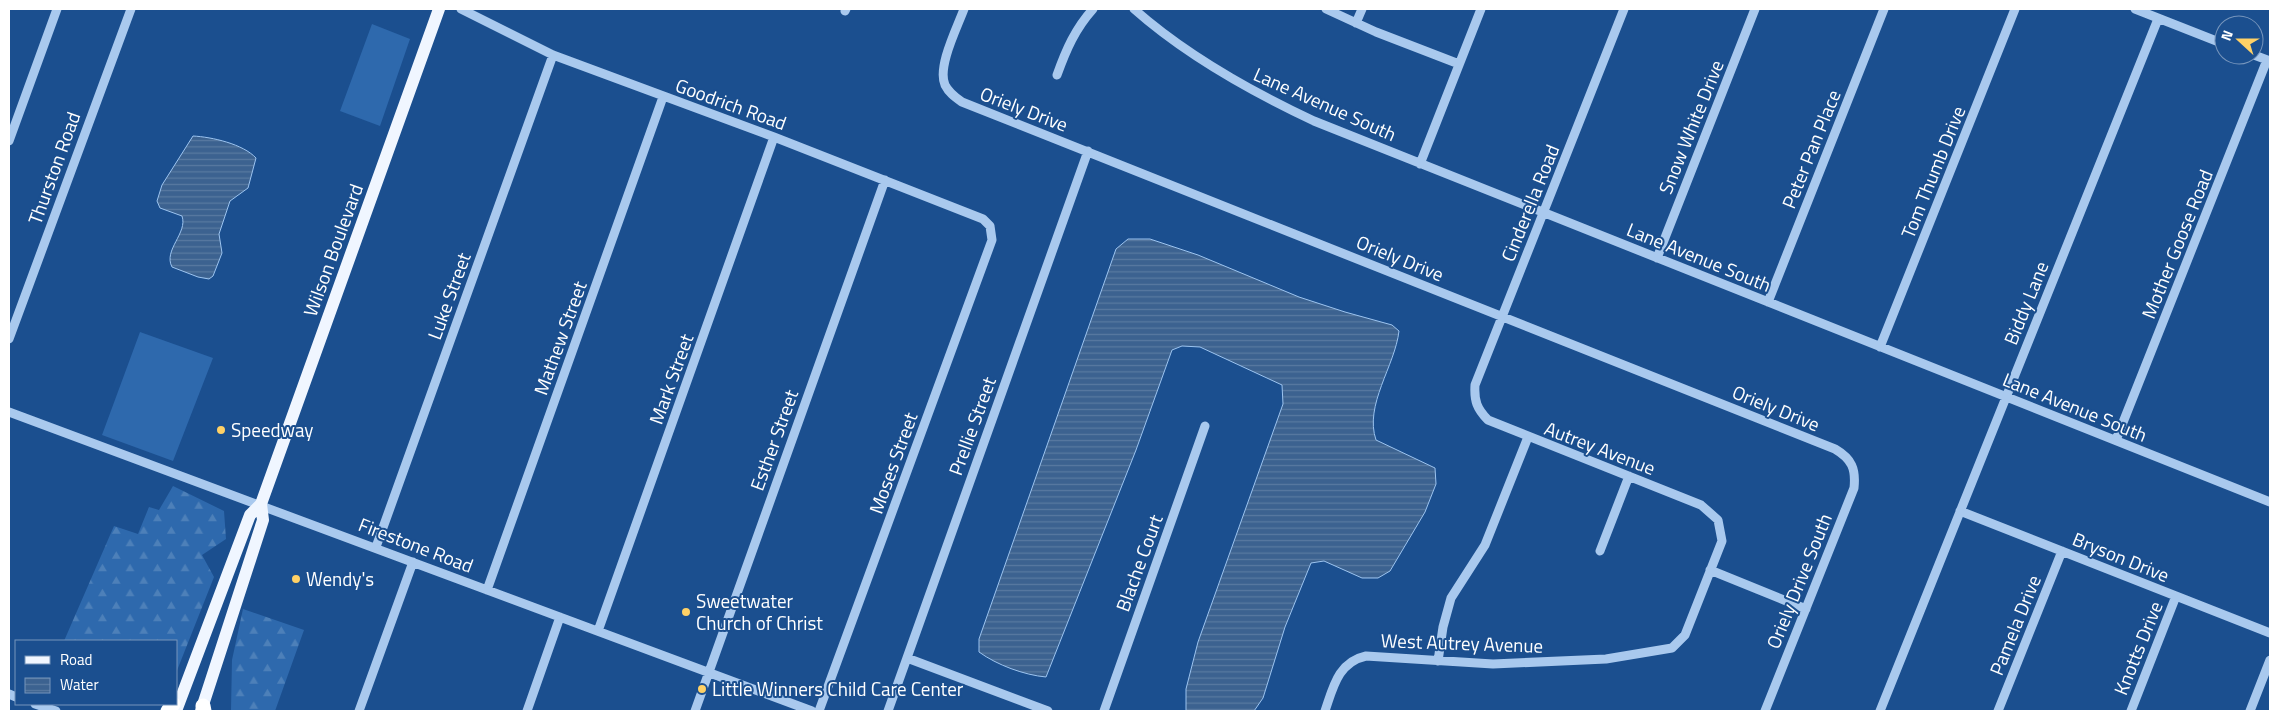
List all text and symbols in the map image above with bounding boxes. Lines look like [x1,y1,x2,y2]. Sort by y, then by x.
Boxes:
north arrow [2214,15,2264,65]
text: N [2215,27,2238,43]
street label: Snow White Drive [1650,55,1731,198]
street label: Lane Avenue South [1249,59,1401,148]
street label: Goodrich Road [672,70,791,137]
street label: Oriely Drive [976,78,1072,139]
street label: Peter Pan Place [1774,85,1848,213]
street label: Tom Thumb Drive [1893,101,1972,242]
street label: Thurston Road [20,107,87,228]
street label: Cinderella Road [1493,140,1566,266]
street label: Mother Goose Road [2133,165,2220,323]
street label: Wilson Boulevard [295,179,370,320]
street label: Lane Avenue South [1623,214,1776,299]
street label: Oriely Drive [1352,227,1448,288]
street label: Luke Street [419,248,478,343]
street label: Biddy Lane [1996,257,2055,349]
street label: Mathew Street [525,276,594,399]
street label: Mark Street [641,329,700,428]
street label: Lane Avenue South [1999,364,2152,449]
street label: Prellie Street [940,372,1003,479]
street label: Oriely Drive [1728,377,1824,438]
street label: Esther Street [742,385,805,494]
street label: Moses Street [861,408,924,518]
street label: Autrey Avenue [1541,413,1660,482]
place label: Speedway [231,415,314,444]
marker: Speedway [215,424,227,436]
street label: Firestone Road [355,509,478,580]
street label: Oriely Drive South [1758,509,1839,653]
street label: Blache Court [1108,510,1170,615]
street label: Bryson Drive [2068,524,2174,589]
place label: Wendy's [306,564,374,593]
street label: Pamela Drive [1981,570,2048,679]
marker: Wendy's [290,573,302,585]
place label: Sweetwater Church of Christ [696,586,823,637]
street label: Knotts Drive [2106,597,2169,699]
marker: Sweetwater Church of Christ [680,606,692,618]
street label: West Autrey Avenue [1380,625,1544,660]
legend [15,640,178,705]
text: Road [60,648,92,671]
text: Water [60,673,99,696]
place label: Little Winners Child Care Center [712,674,964,703]
marker: Little Winners Child Care Center [696,683,708,695]

